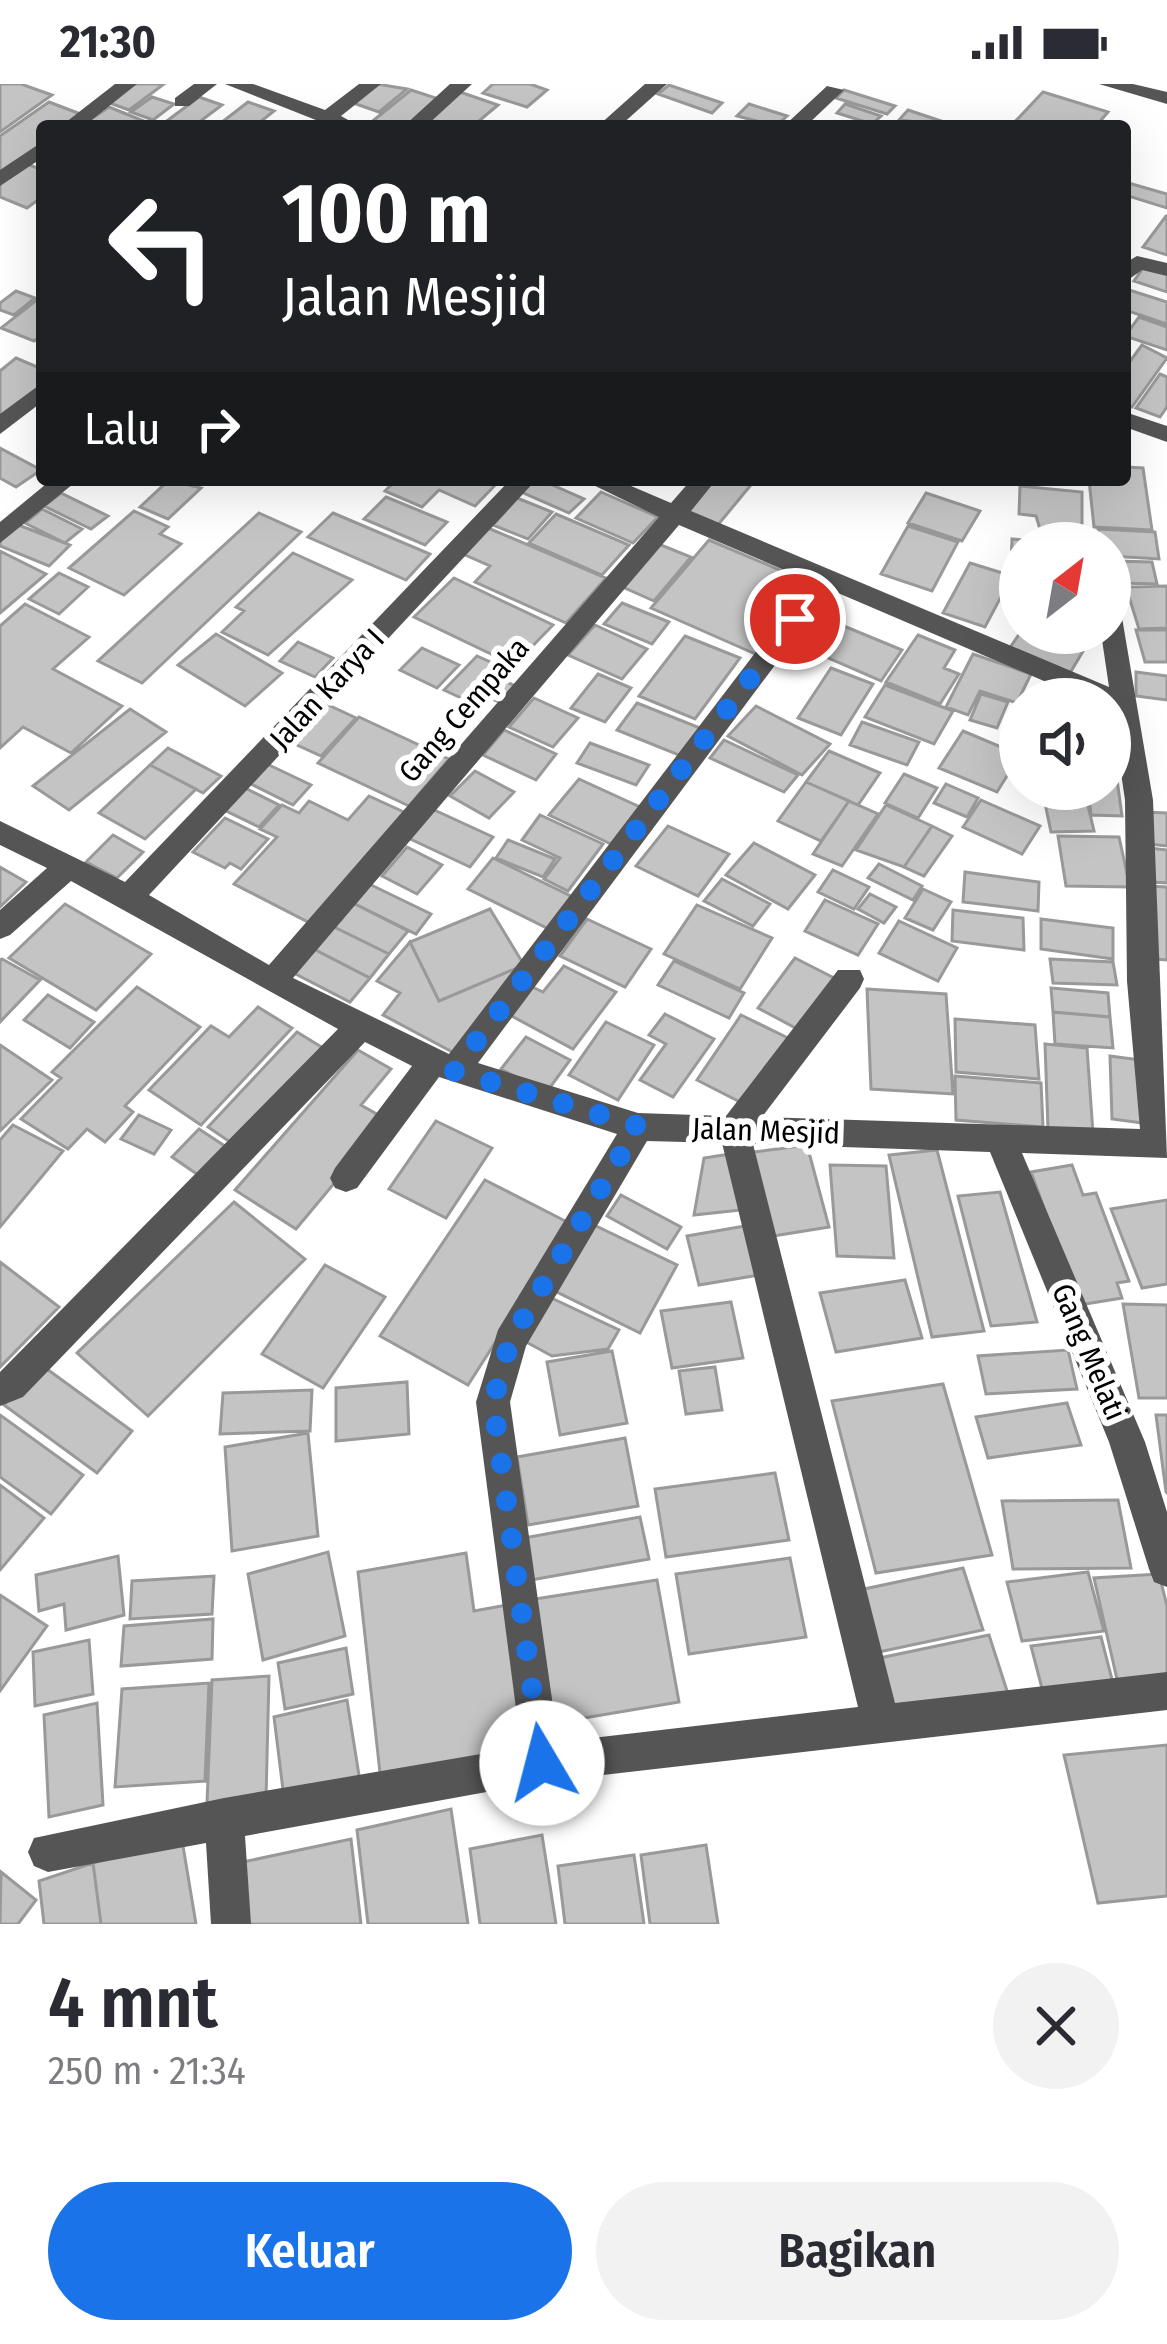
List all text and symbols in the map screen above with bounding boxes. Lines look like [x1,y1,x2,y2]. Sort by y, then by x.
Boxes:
text: 21:30 [60,15,156,69]
text: 100 m [282,163,491,264]
icon: left [84,168,240,324]
text: Jalan Mesjid [282,265,549,329]
icon: right [185,396,251,462]
text: Lalu [84,402,161,456]
north arrow [999,522,1131,654]
map controls [999,522,1131,810]
pin [744,568,846,670]
icon: arrive [762,586,828,652]
street label: Jalan Karya I [262,621,392,757]
street label: Gang Cempaka [391,630,537,790]
button: sound [999,678,1131,810]
street label: Jalan Mesjid [691,1110,841,1152]
street label: Gang Melati [1044,1278,1134,1426]
position arrow [479,1700,605,1826]
text: 4 mnt [48,1960,218,2046]
button: close [993,1963,1119,2089]
text: 250 m · 21:34 [48,2048,246,2094]
button: Keluar [48,2182,572,2320]
button: Bagikan [596,2182,1119,2320]

